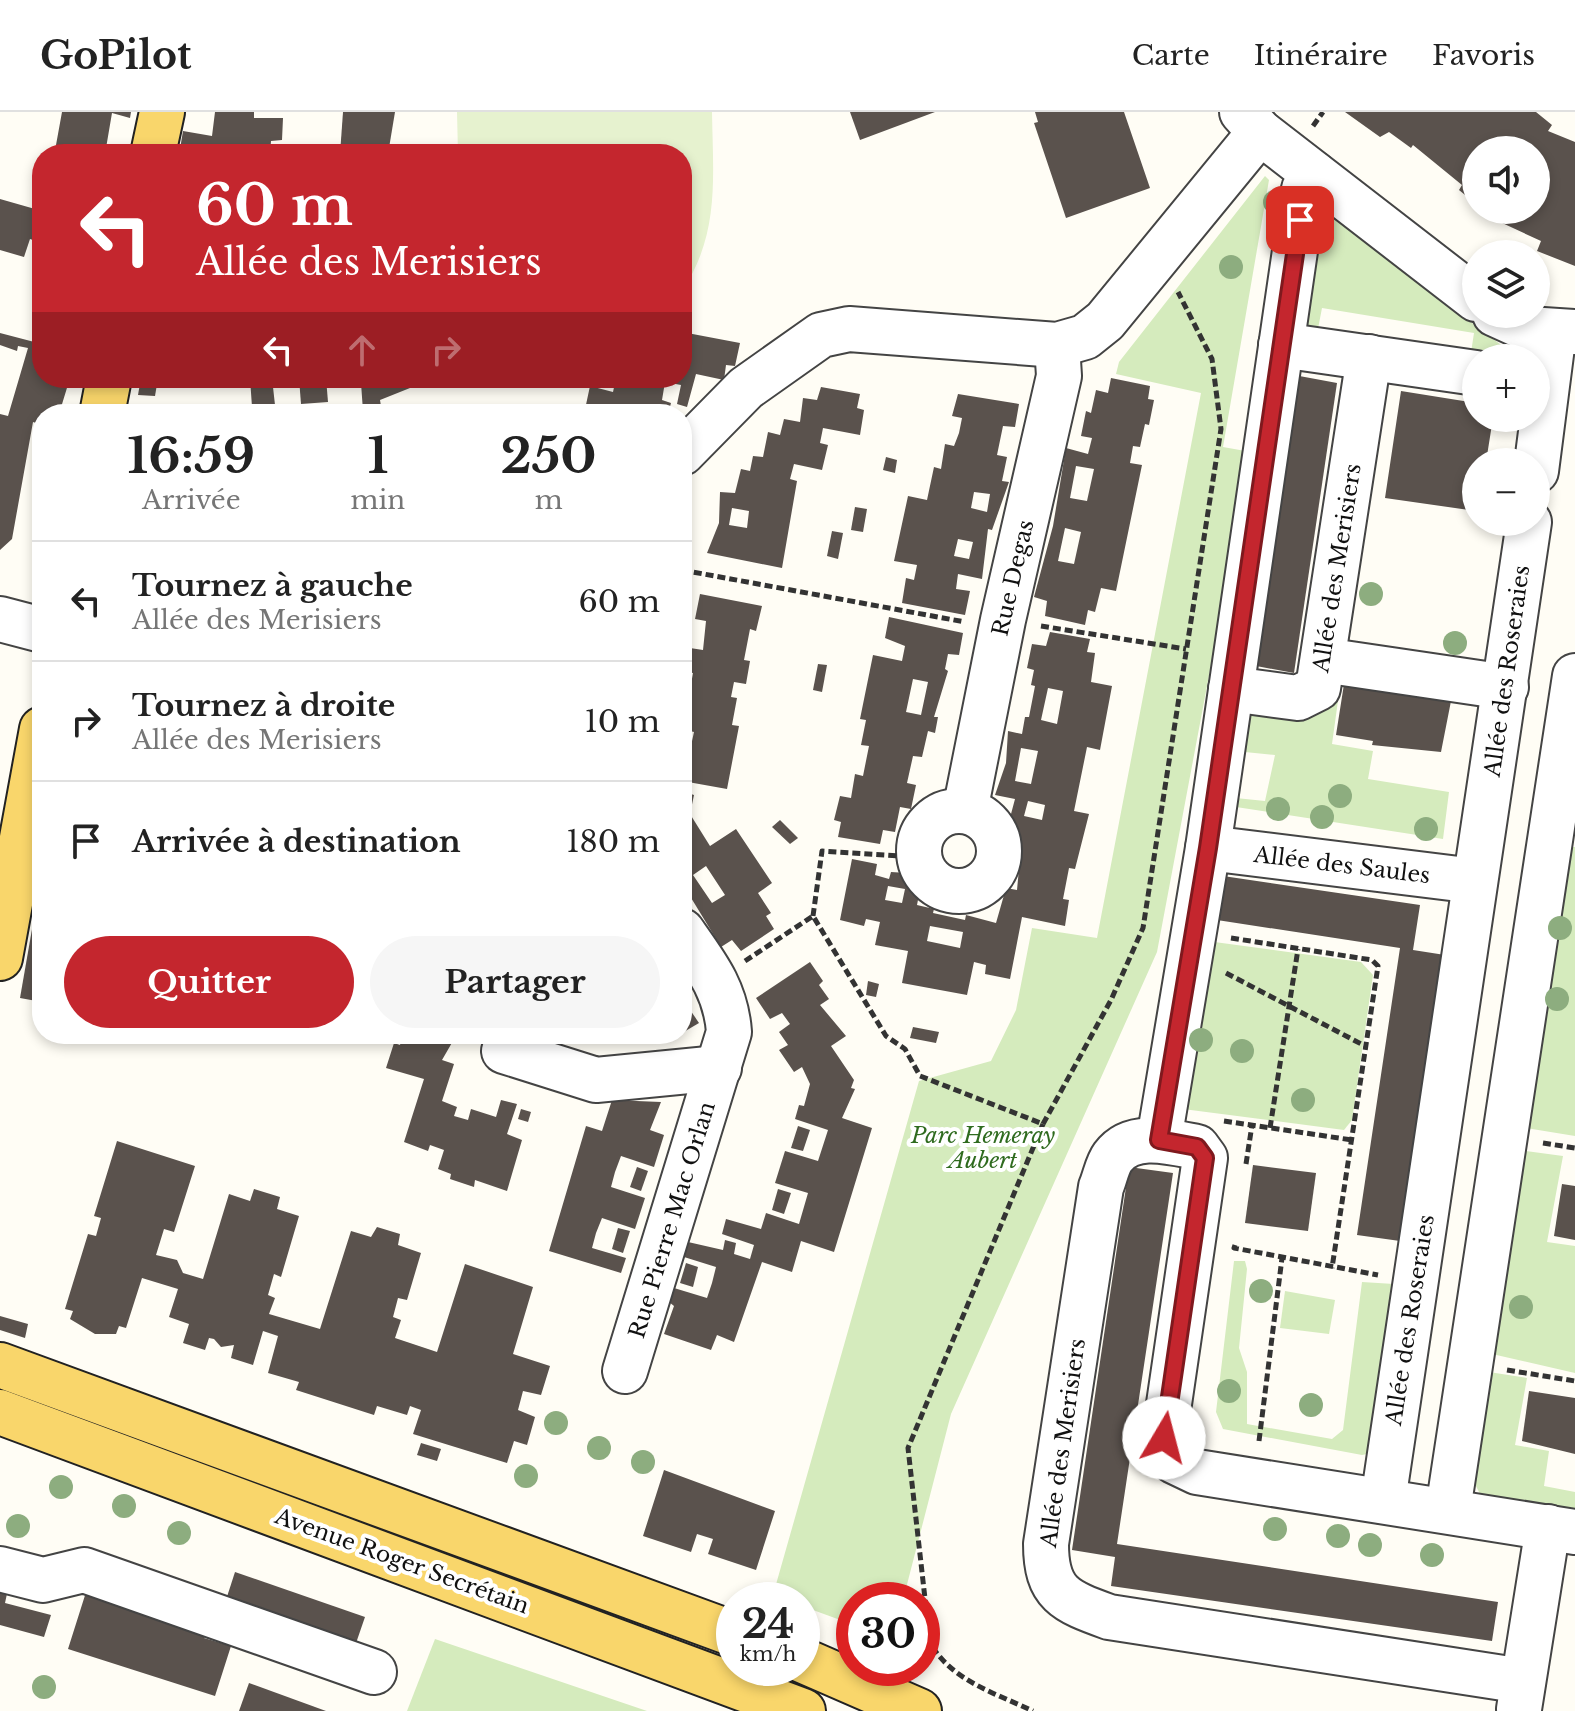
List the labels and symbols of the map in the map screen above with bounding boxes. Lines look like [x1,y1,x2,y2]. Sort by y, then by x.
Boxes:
pin [1266,186,1334,254]
street label: Allée des Merisiers [1307,462,1367,675]
street label: Rue Degas [987,517,1039,639]
street label: Allée des Roseraies [1479,563,1535,780]
street label: Allée des Saules [1251,841,1432,889]
street label: Rue Pierre Mac Orlan [623,1098,721,1342]
park label: Parc Hemeray Aubert [910,1122,1056,1174]
street label: Allée des Roseraies [1380,1212,1440,1429]
street label: Allée des Merisiers [1035,1337,1091,1550]
position arrow [1122,1396,1206,1480]
street label: Avenue Roger Secrétain [270,1502,533,1620]
speed limit sign: 30 [836,1582,940,1686]

